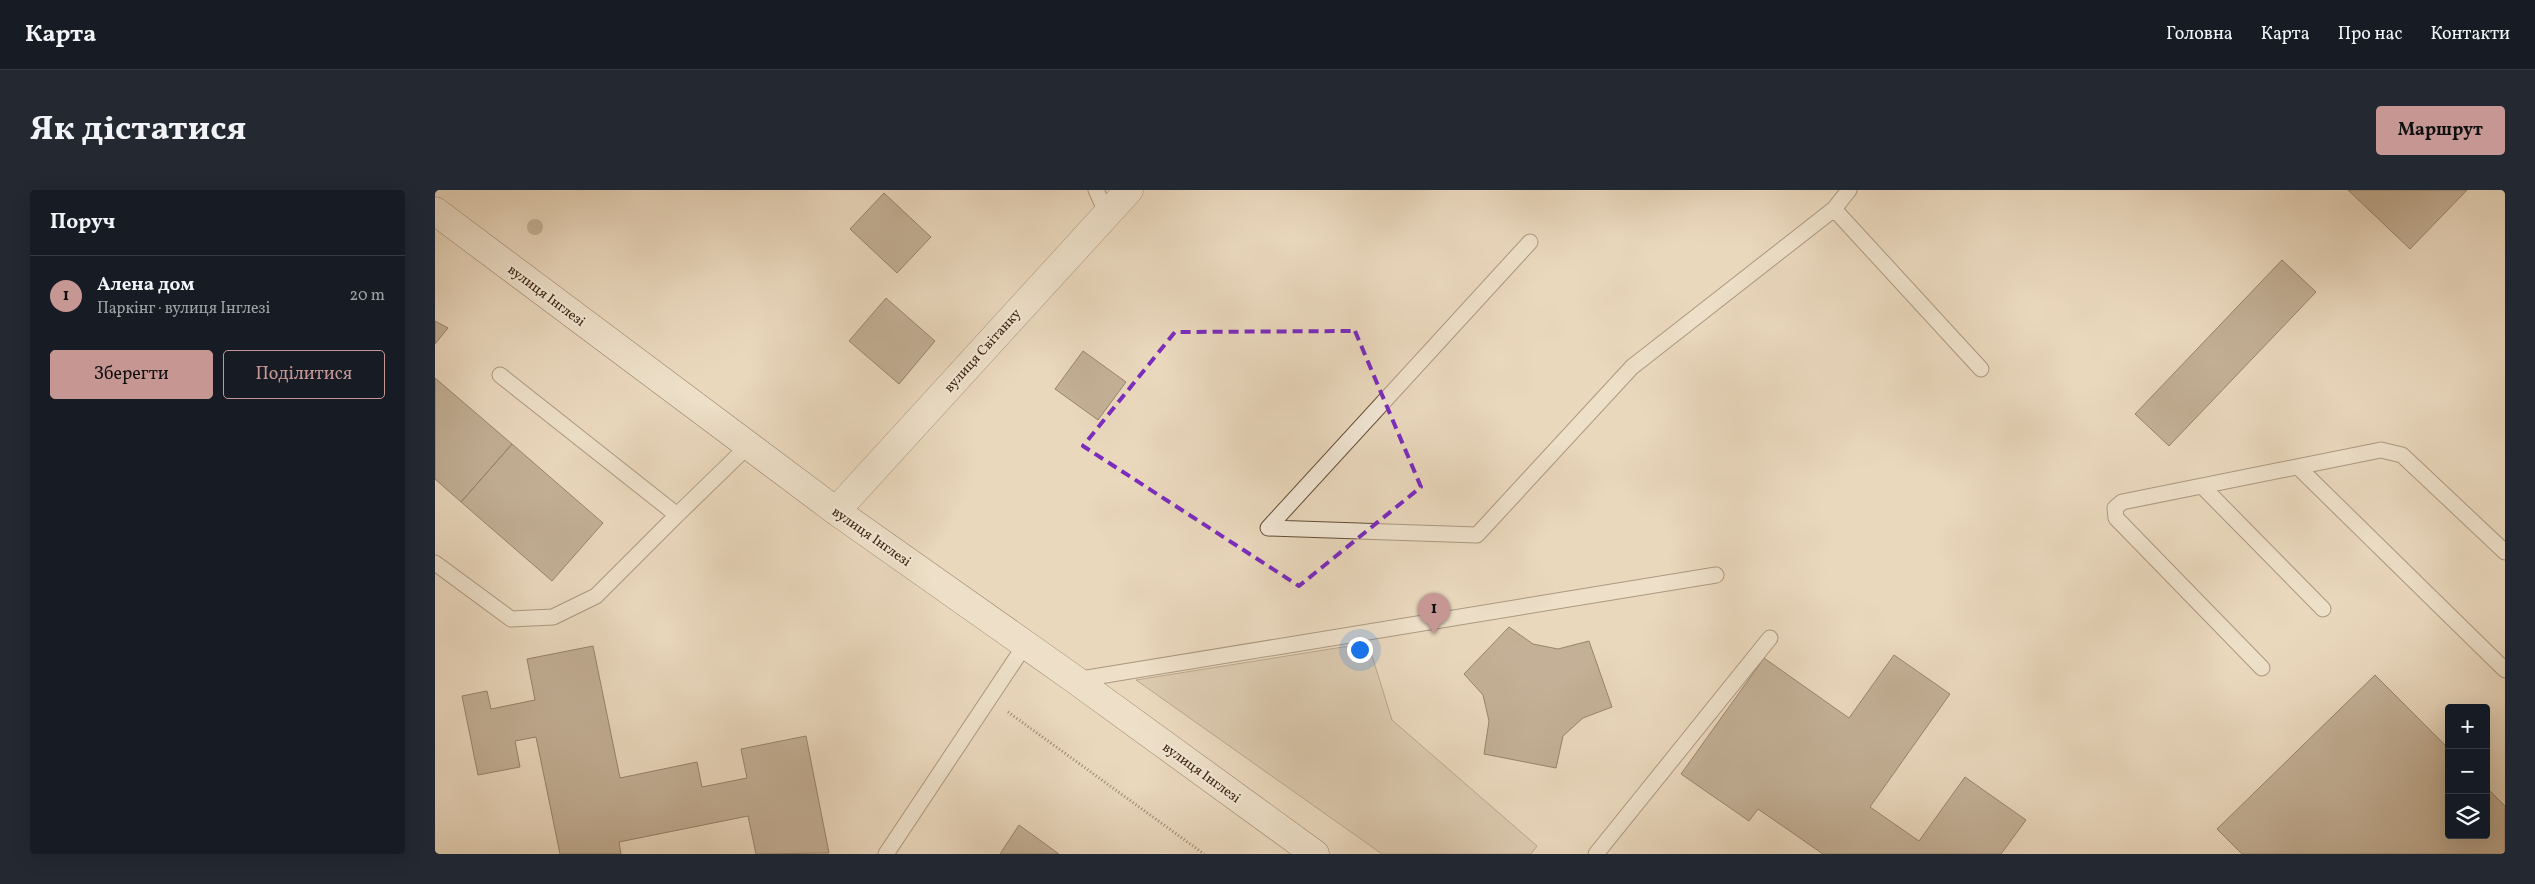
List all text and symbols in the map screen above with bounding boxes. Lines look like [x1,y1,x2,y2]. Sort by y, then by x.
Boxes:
text: Карта [25,18,96,52]
text: Головна [2166,22,2233,47]
text: Карта [2261,22,2310,47]
text: Про нас [2338,22,2403,47]
text: Контакти [2431,22,2510,47]
text: Як дістатися [30,106,246,154]
button: Маршрут [2376,106,2505,155]
text: Поруч [50,208,115,237]
street label: вулиця Інглезі [503,261,589,332]
text: Алена дом [97,272,195,298]
text: 1 [63,285,69,307]
text: 20 m [350,285,385,307]
text: Паркінг · вулиця Інглезі [97,298,270,320]
street label: вулиця Світанку [940,305,1026,397]
button: Зберегти [50,350,213,399]
button: Поділитися [223,350,385,399]
street label: вулиця Інглезі [828,503,914,572]
pin: 1 [1418,593,1450,634]
your location [1347,637,1373,663]
map controls [2445,704,2490,839]
button: + [2445,704,2490,749]
street label: вулиця Інглезі [1158,738,1244,808]
button: − [2445,749,2490,794]
button: layers [2445,794,2490,839]

